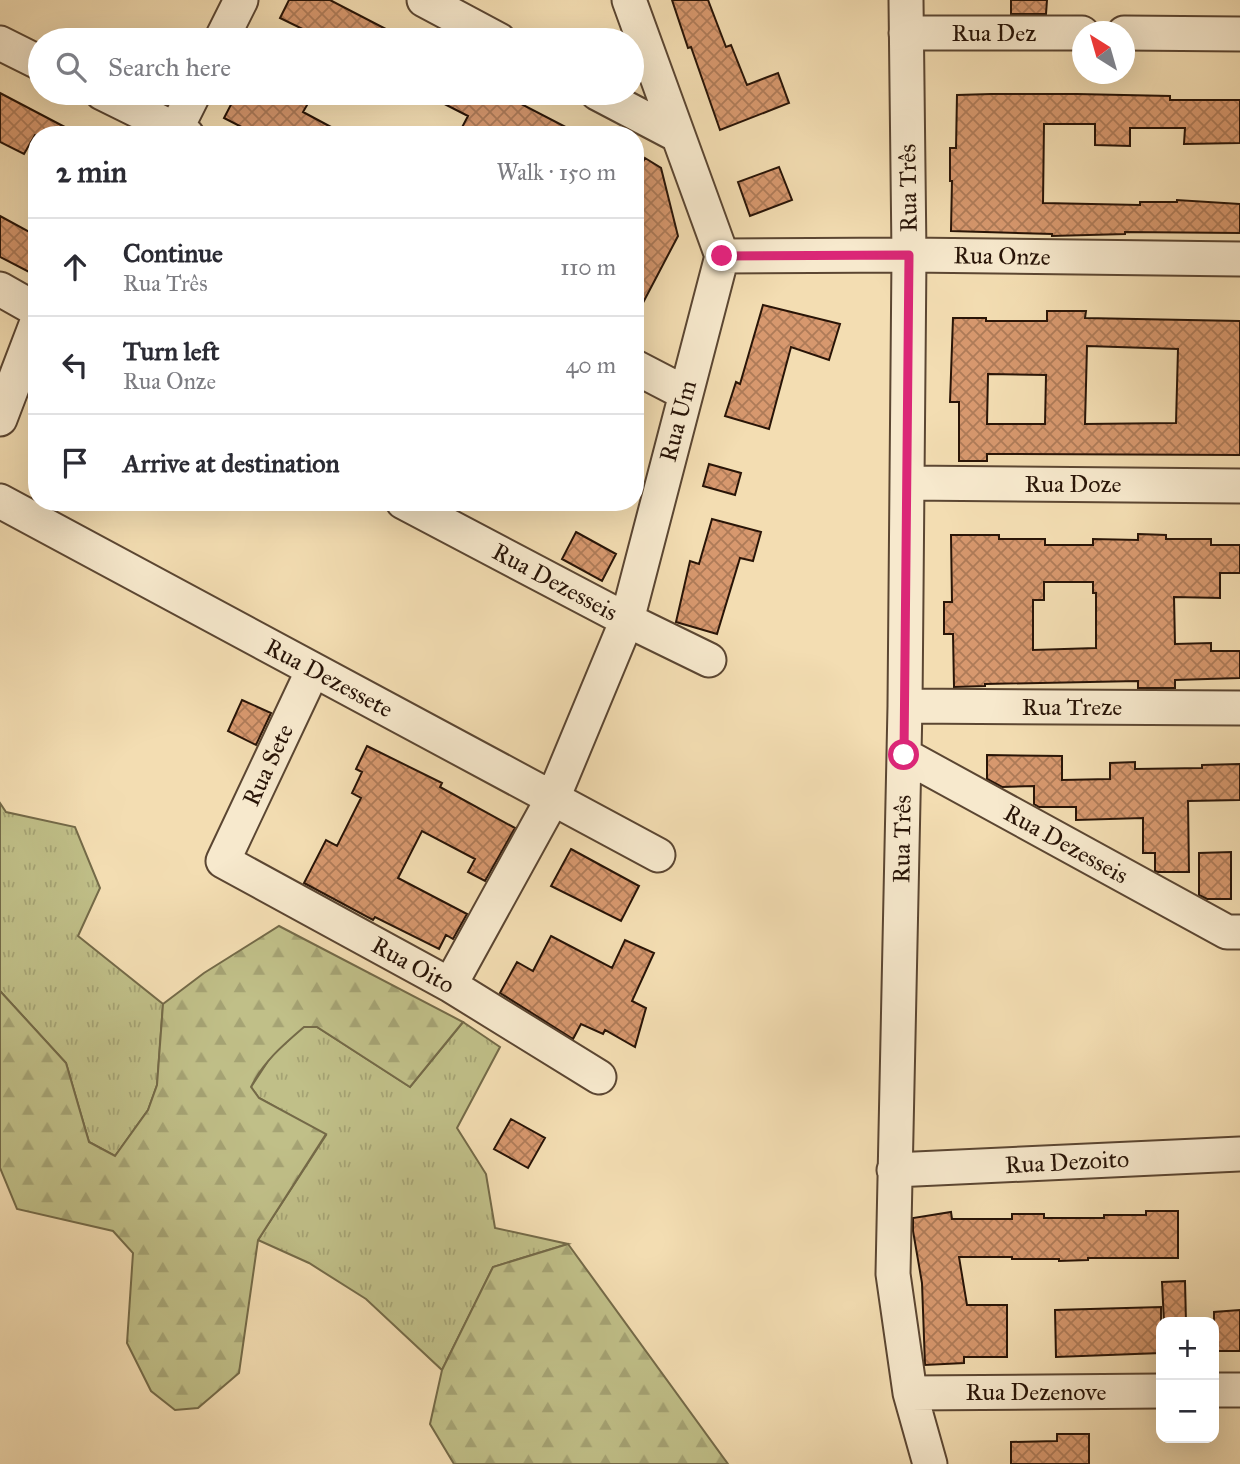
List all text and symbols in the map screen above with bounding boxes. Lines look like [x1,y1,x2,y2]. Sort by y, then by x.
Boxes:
street label: Rua Dez [952,18,1036,48]
north arrow [1072,21,1135,84]
search box [28,28,644,105]
icon: search [52,48,90,86]
text: Search here [108,51,231,83]
street label: Rua Três [892,144,924,232]
text: 2 min [56,154,127,190]
text: Walk · 150 m [496,158,616,186]
text: Continue [123,237,223,269]
route end [706,240,737,271]
street label: Rua Onze [953,240,1051,272]
icon: ahead [56,248,94,286]
text: 110 m [560,253,616,281]
text: Rua Três [123,269,208,297]
text: Turn left [123,335,219,367]
icon: left [56,346,94,384]
text: 40 m [566,351,616,379]
text: Rua Onze [123,367,216,395]
street label: Rua Um [653,377,703,465]
icon: arrive [56,444,94,482]
text: Arrive at destination [123,447,340,479]
street label: Rua Doze [1024,469,1122,499]
street label: Rua Dezesseis [487,536,623,628]
street label: Rua Dezessete [260,632,398,724]
street label: Rua Treze [1022,692,1122,722]
street label: Rua Sete [236,719,300,811]
route start [888,739,919,770]
street label: Rua Três [886,795,918,883]
street label: Rua Dezesseis [999,798,1133,890]
street label: Rua Oito [366,930,460,1000]
street label: Rua Dezoito [1004,1144,1130,1180]
map controls [1156,1317,1219,1443]
button: + [1156,1317,1219,1380]
street label: Rua Dezenove [965,1377,1107,1407]
button: − [1156,1380,1219,1443]

